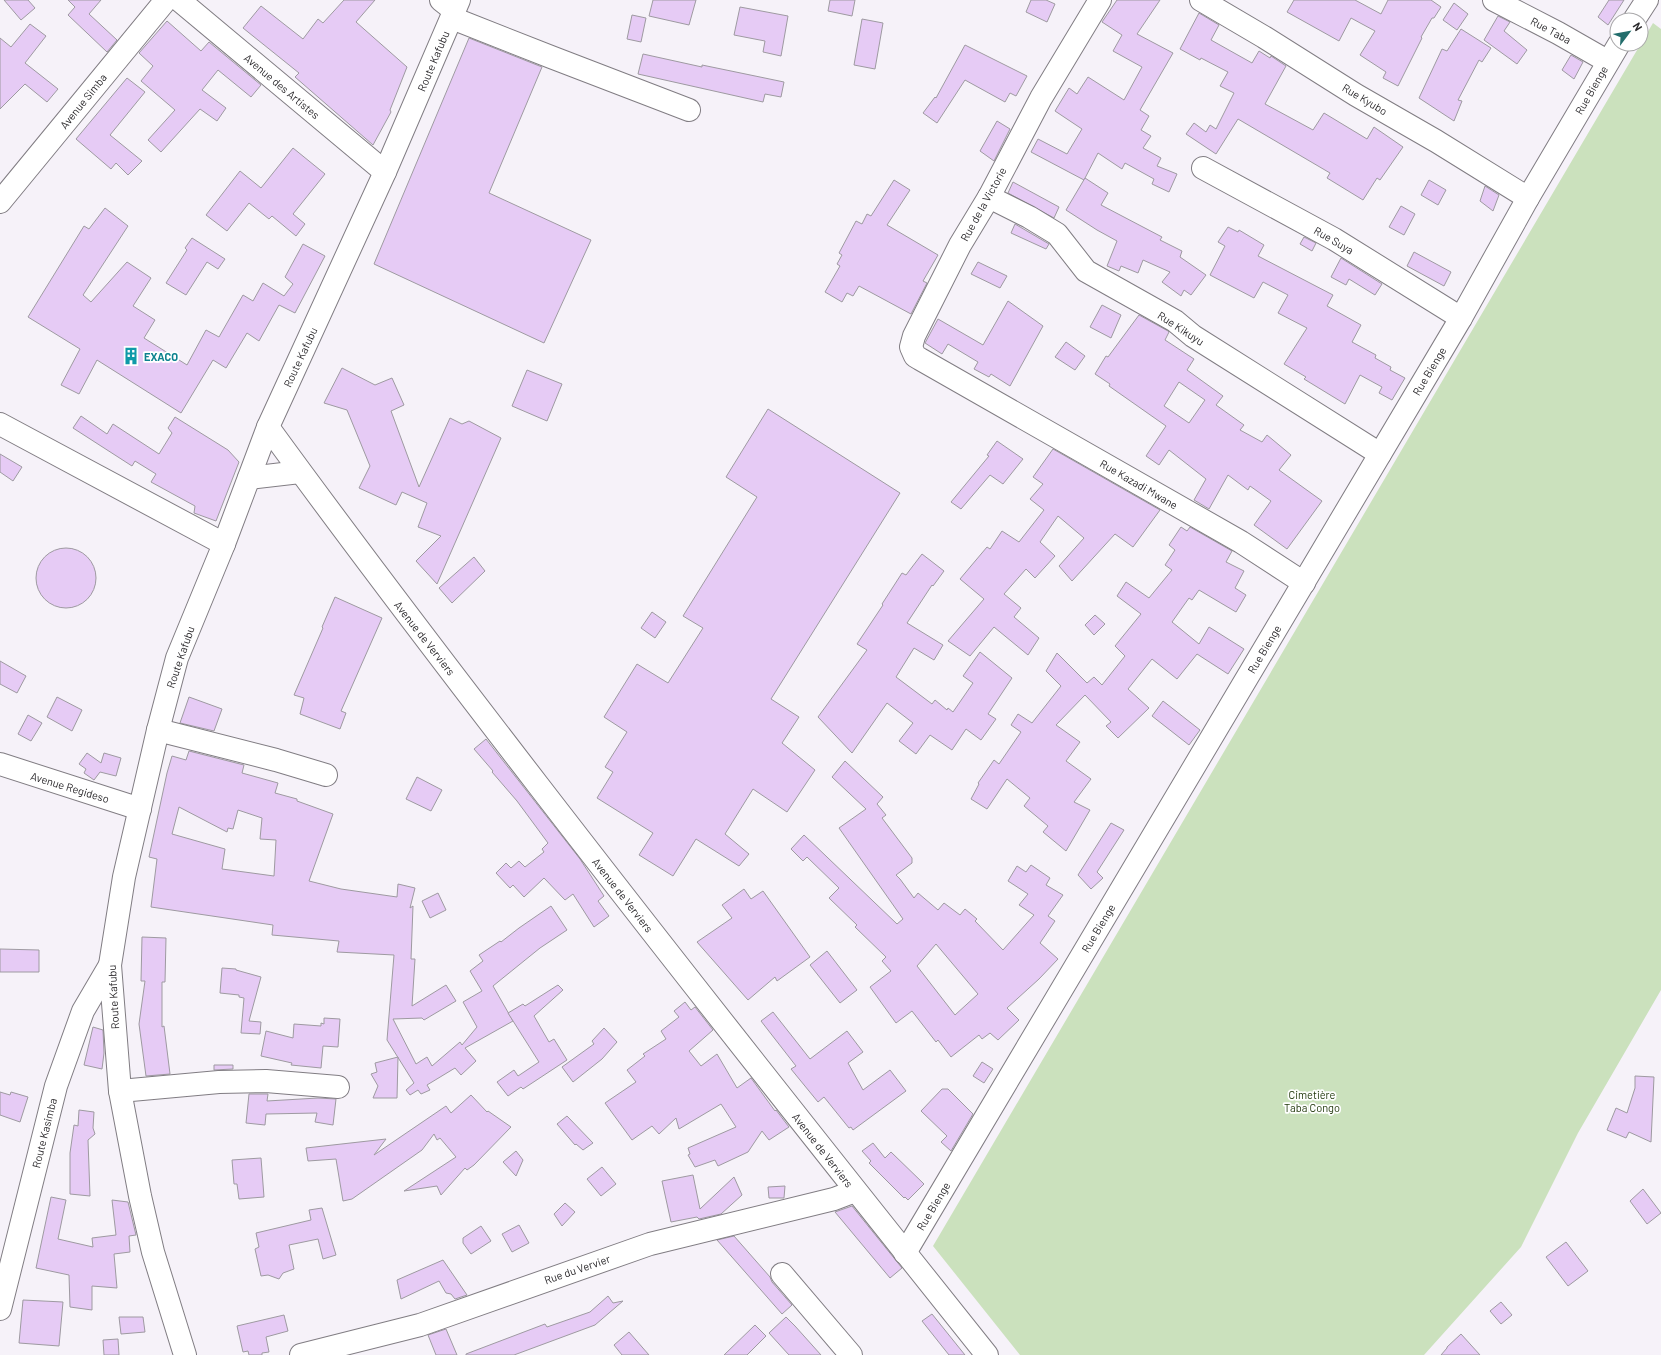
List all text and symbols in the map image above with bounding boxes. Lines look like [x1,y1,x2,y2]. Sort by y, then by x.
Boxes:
north arrow [1609,12,1649,52]
street label: Rue Taba [1529,14,1573,46]
text: N [1630,20,1645,33]
street label: Route Kafubu [414,29,452,93]
street label: Avenue des Artistes [242,51,322,121]
street label: Rue Bienge [1572,63,1610,117]
street label: Avenue Simba [57,71,109,131]
street label: Rue Kyubo [1340,81,1390,117]
street label: Rue de la Victorie [957,165,1009,243]
street label: Rue Suya [1312,223,1356,257]
street label: Rue Kikuyu [1155,308,1207,348]
street label: Route Kafubu [280,325,320,389]
street label: Rue Bienge [1410,344,1449,397]
building icon: EXACO [121,346,141,366]
place label: EXACO [144,350,178,363]
street label: Rue Kazadi Mwane [1098,456,1180,512]
street label: Avenue de Verviers [392,598,458,678]
street label: Rue Bienge [1245,622,1284,675]
street label: Route Kafubu [163,624,197,690]
street label: Avenue Regideso [29,769,111,805]
street label: Avenue de Verviers [590,855,656,935]
street label: Rue Bienge [1079,901,1118,954]
street label: Route Kafubu [105,964,121,1030]
park label: Cimetière Taba Congo [1284,1088,1340,1114]
street label: Route Kasimba [29,1097,59,1169]
street label: Avenue de Verviers [790,1110,856,1190]
street label: Rue Bienge [914,1179,953,1232]
street label: Rue du Vervier [542,1252,612,1286]

